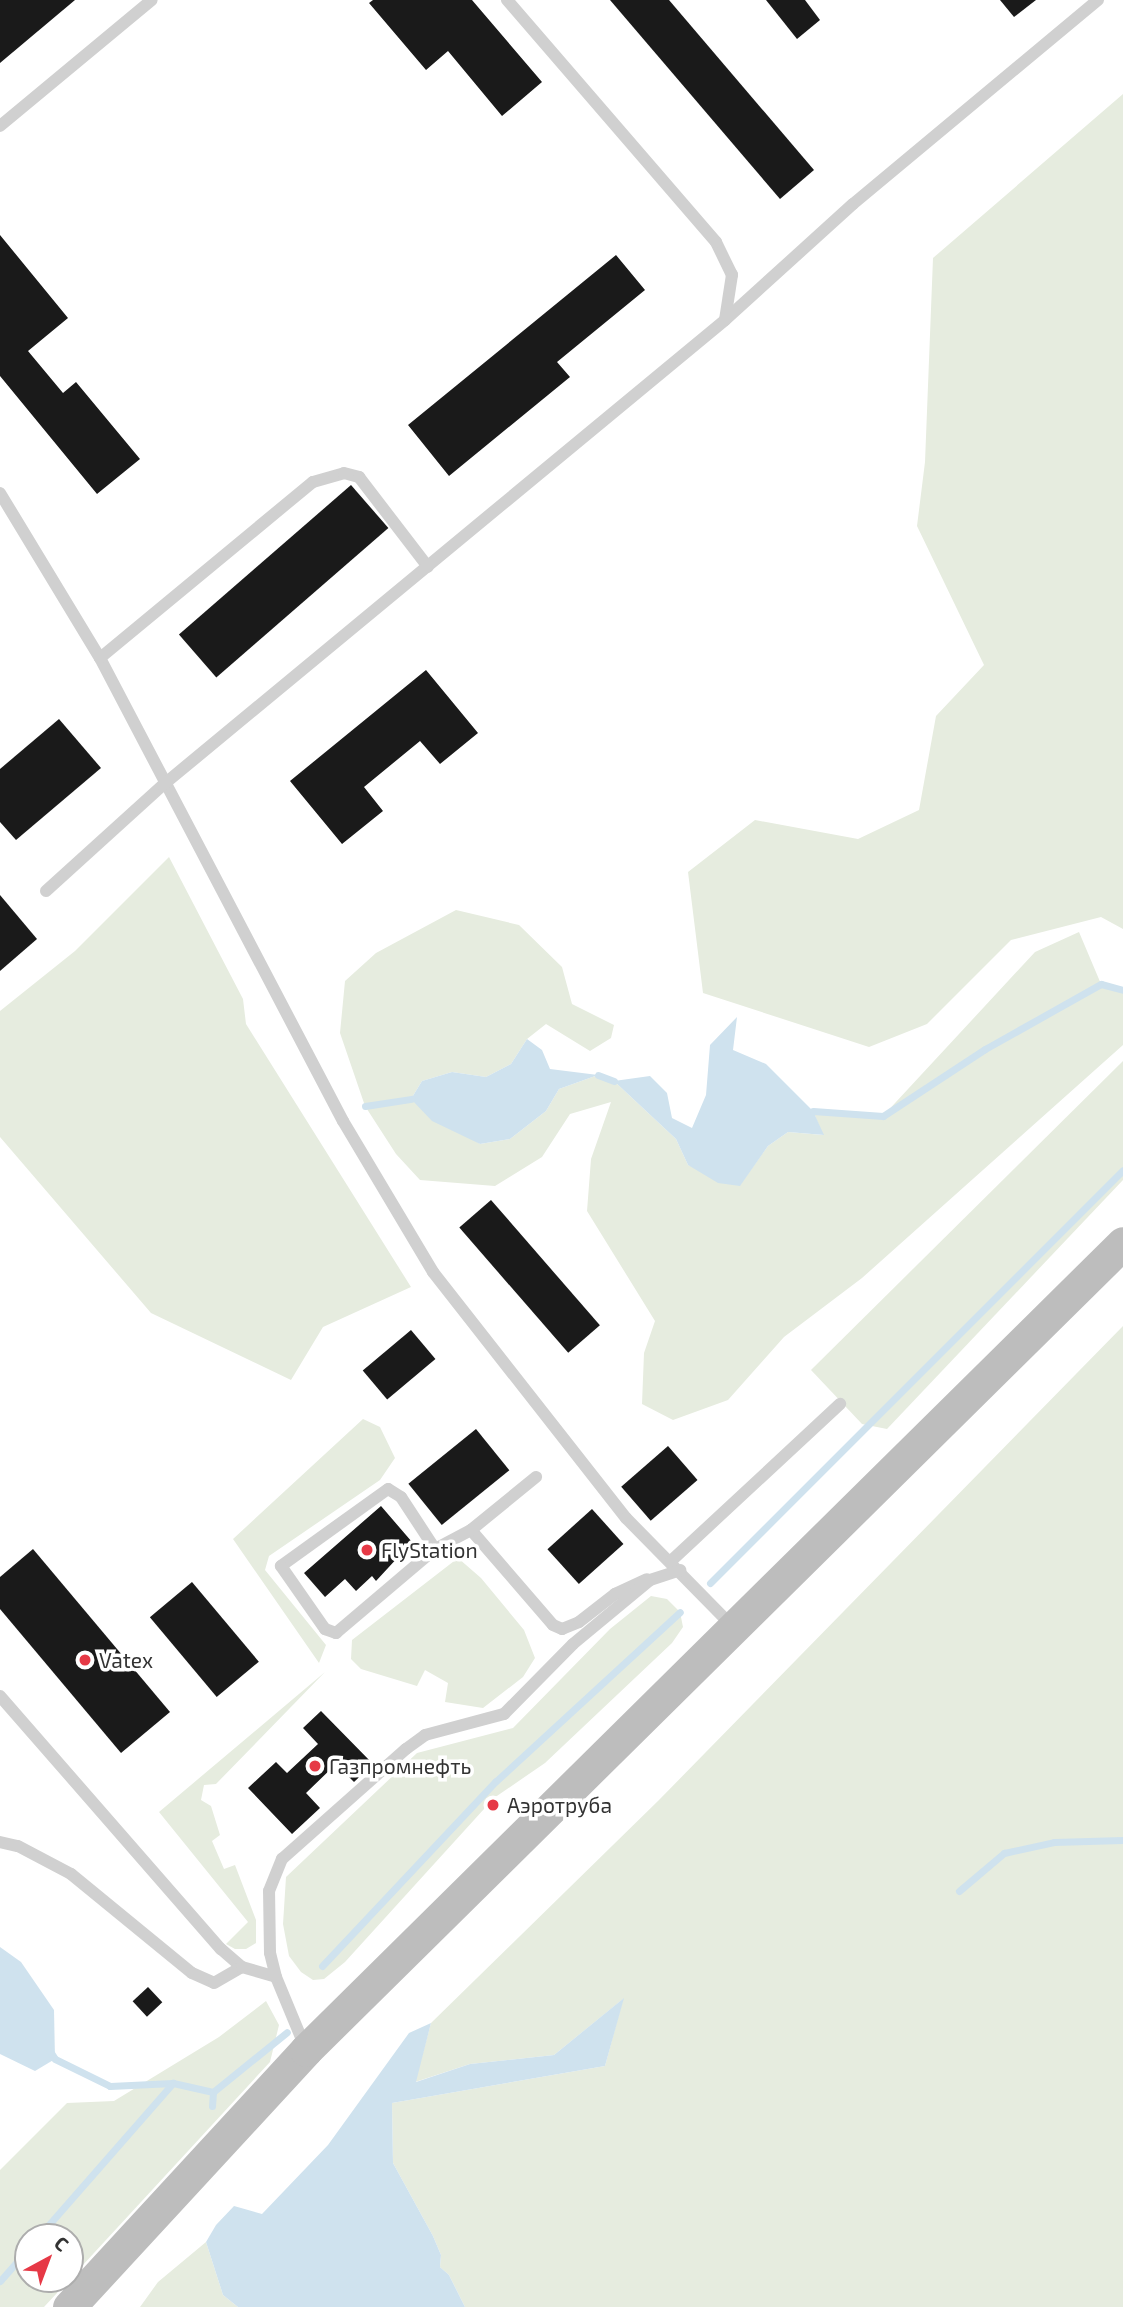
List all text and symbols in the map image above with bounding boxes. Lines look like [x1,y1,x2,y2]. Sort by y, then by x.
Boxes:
place label: FlyStation [381,1537,478,1563]
marker: FlyStation [359,1542,375,1558]
place label: Vatex [99,1647,153,1673]
marker: Vatex [77,1652,93,1668]
place label: Газпромнефть [329,1753,471,1779]
marker: Газпромнефть [307,1758,323,1774]
place label: Аэротруба [507,1792,612,1818]
marker: Аэротруба [485,1797,501,1813]
north arrow [14,2223,84,2293]
text: С [50,2231,74,2256]

